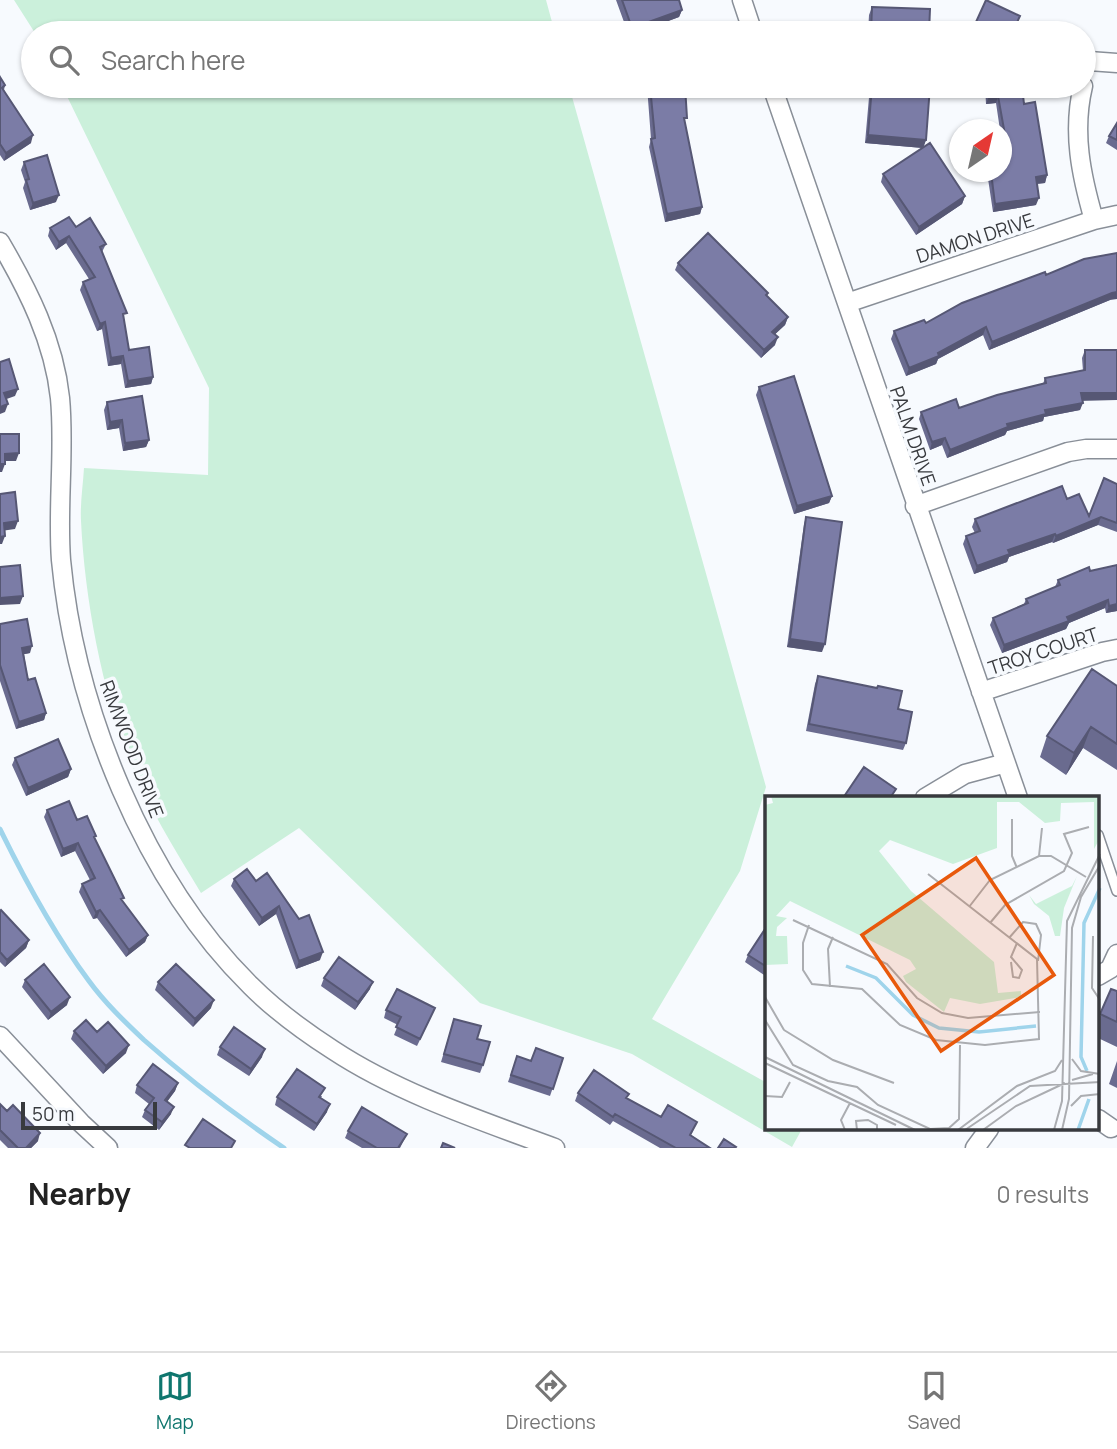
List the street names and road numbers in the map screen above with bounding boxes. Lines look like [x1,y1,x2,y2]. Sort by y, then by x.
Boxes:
street label: DAMON DRIVE [913,207,1037,269]
street label: PALM DRIVE [884,383,942,489]
street label: TROY COURT [985,621,1102,681]
street label: RIMWOOD DRIVE [94,677,170,821]

